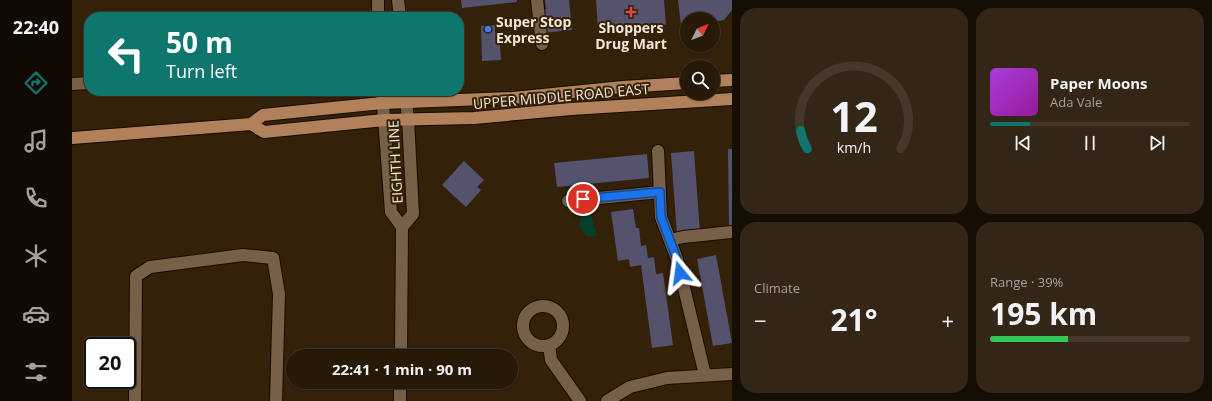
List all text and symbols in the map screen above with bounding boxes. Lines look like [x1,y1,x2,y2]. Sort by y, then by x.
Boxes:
marker: Shoppers Drug Mart [626,7,636,17]
place label: Super Stop Express [496,12,571,47]
north arrow [680,12,720,52]
map controls [680,12,720,100]
text: 22:40 [13,15,59,39]
place label: Shoppers Drug Mart [595,18,667,53]
text: 50 m [166,23,233,61]
marker: Super Stop Express [483,24,493,34]
icon: left [100,28,152,80]
text: Turn left [166,59,237,83]
button: search [680,60,720,100]
icon: directions [22,69,50,97]
text: Paper Moons [1050,73,1148,93]
street label: UPPER MIDDLE ROAD EAST [472,79,650,113]
text: 12 [830,88,878,144]
text: Ada Vale [1050,93,1102,111]
street label: EIGHTH LINE [383,120,407,204]
icon: music [22,127,50,155]
icon: previous [1012,132,1034,154]
icon: pause [1079,132,1101,154]
icon: next [1146,132,1168,154]
text: km/h [837,138,871,157]
pin [566,182,600,216]
icon: phone [22,184,50,212]
icon: arrive [572,188,594,210]
icon: climate [22,242,50,270]
position arrow [659,252,701,294]
text: Range · 39% [990,273,1063,291]
text: Climate [754,279,800,297]
text: 195 km [990,293,1097,334]
text: 21° [830,299,878,340]
icon: car [22,300,50,328]
text: − [754,305,767,335]
text: + [941,305,954,335]
speed limit sign: 20 [84,337,136,389]
icon: filters [22,358,50,386]
text: 22:41 · 1 min · 90 m [332,359,472,379]

